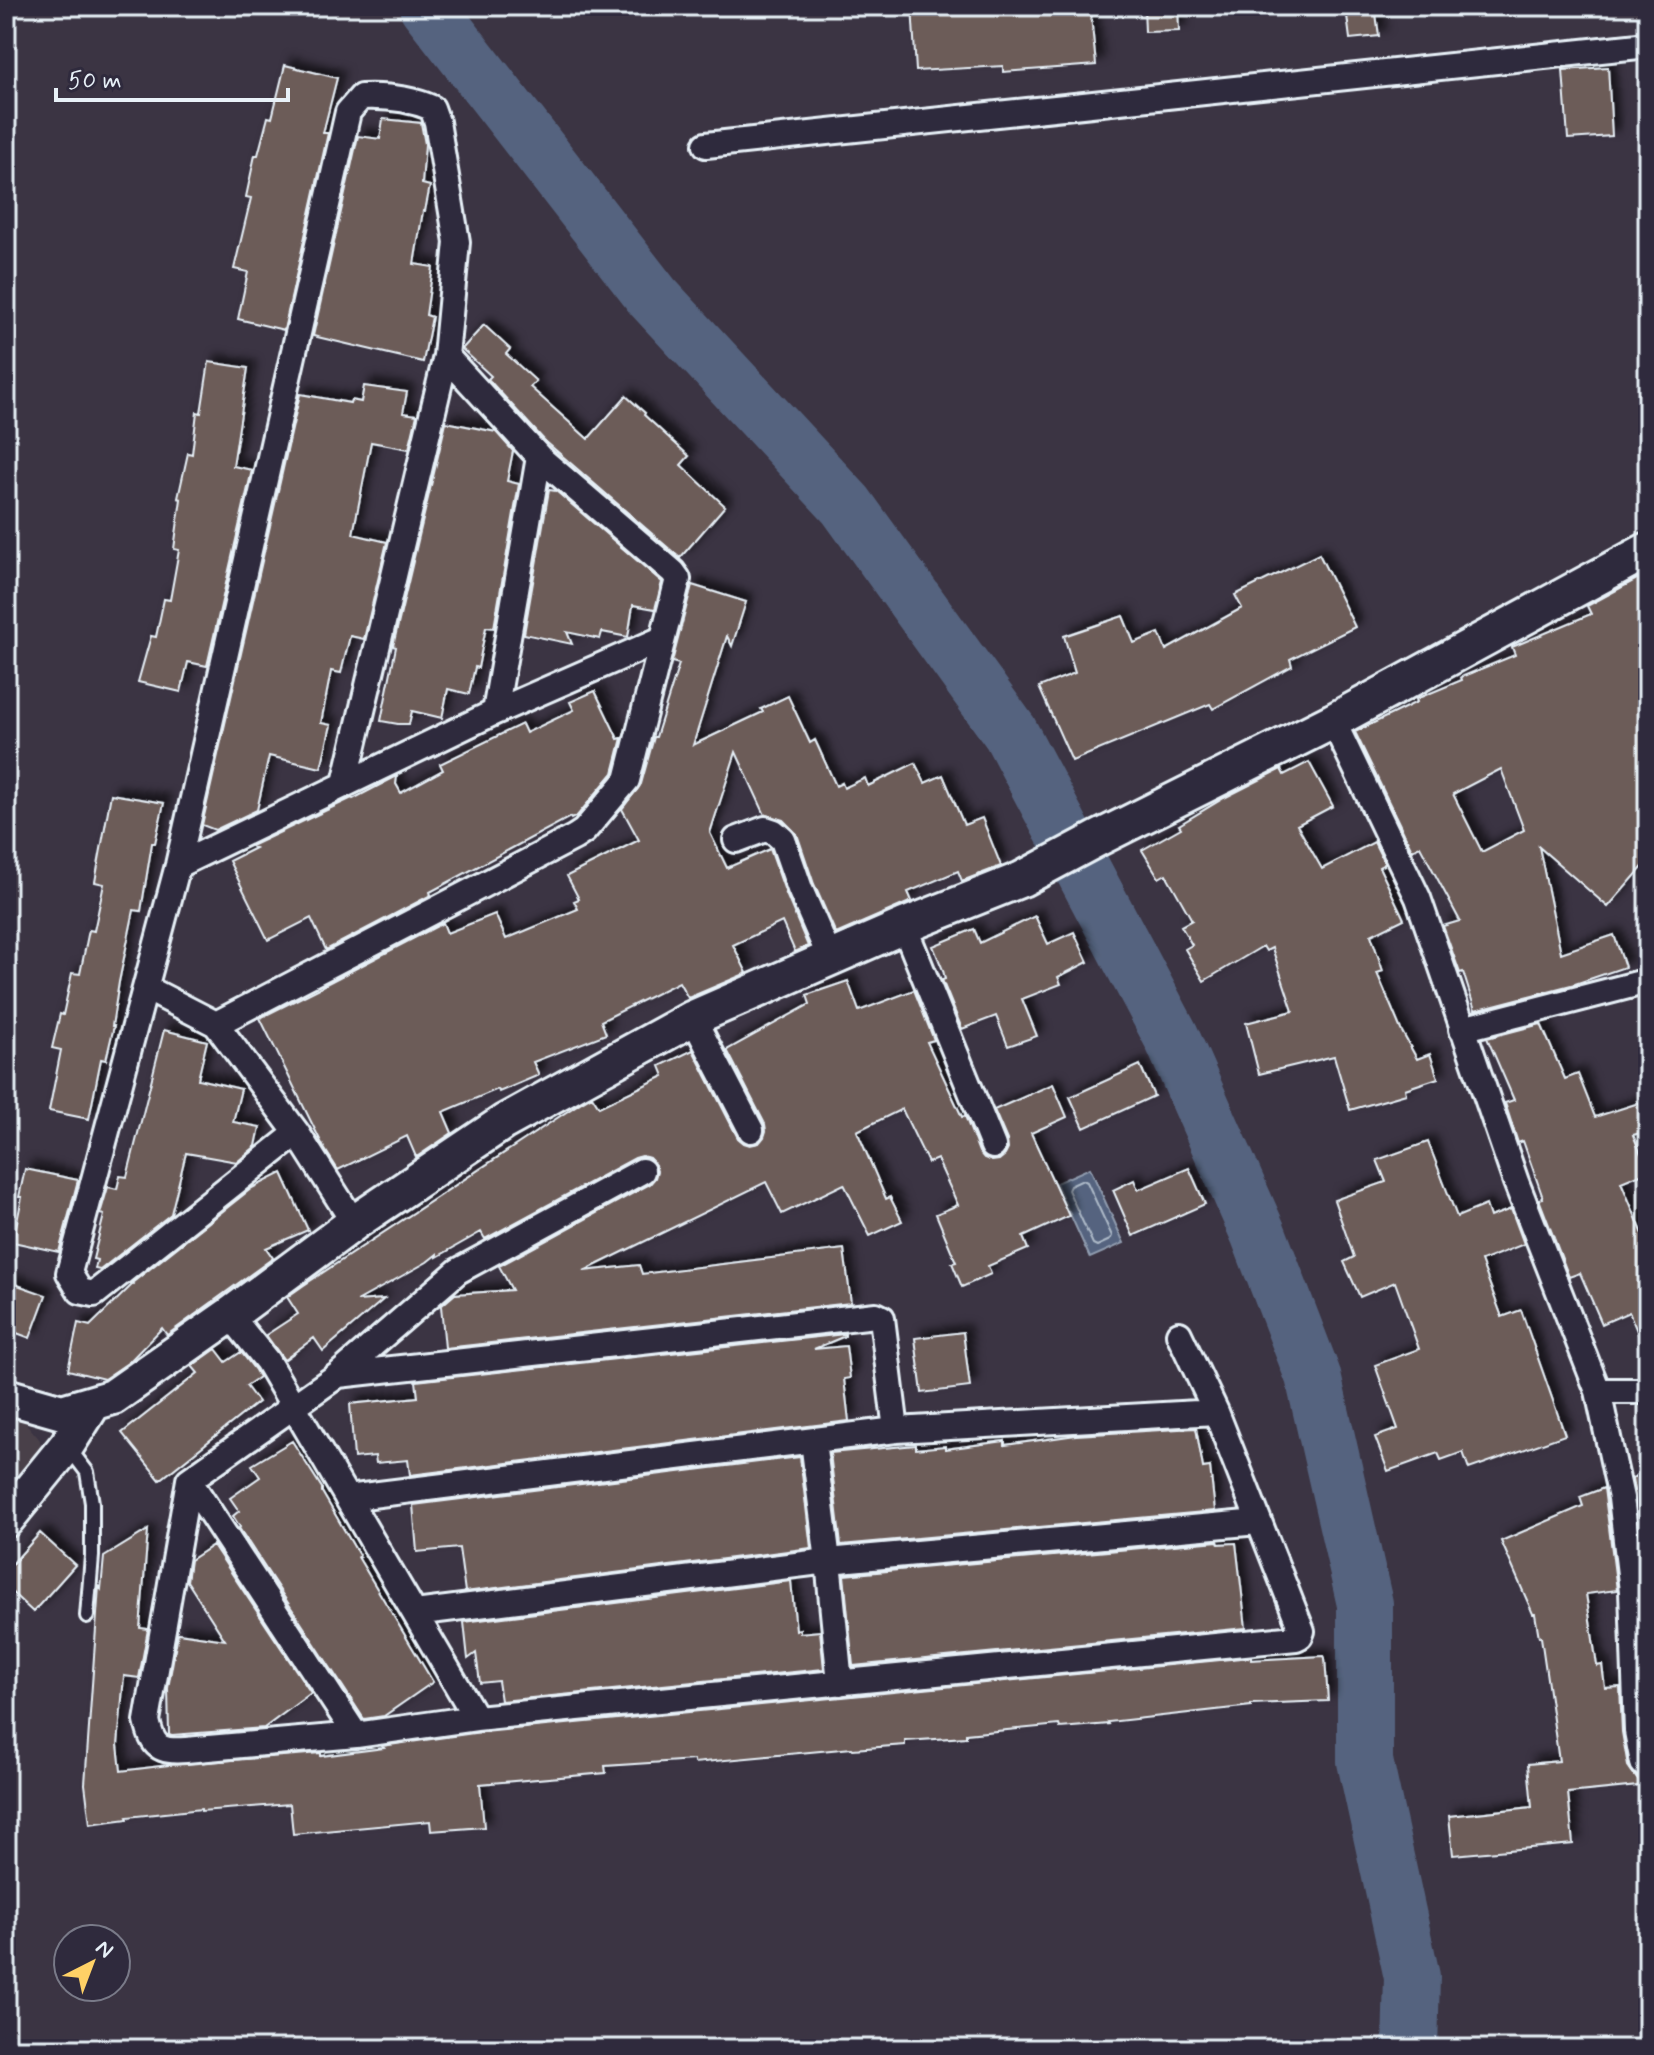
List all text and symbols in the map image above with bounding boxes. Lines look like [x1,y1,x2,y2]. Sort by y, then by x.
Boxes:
scale bar [56,52,288,102]
text: 50 m [68,66,122,97]
north arrow [52,1923,132,2003]
text: N [89,1934,119,1965]

